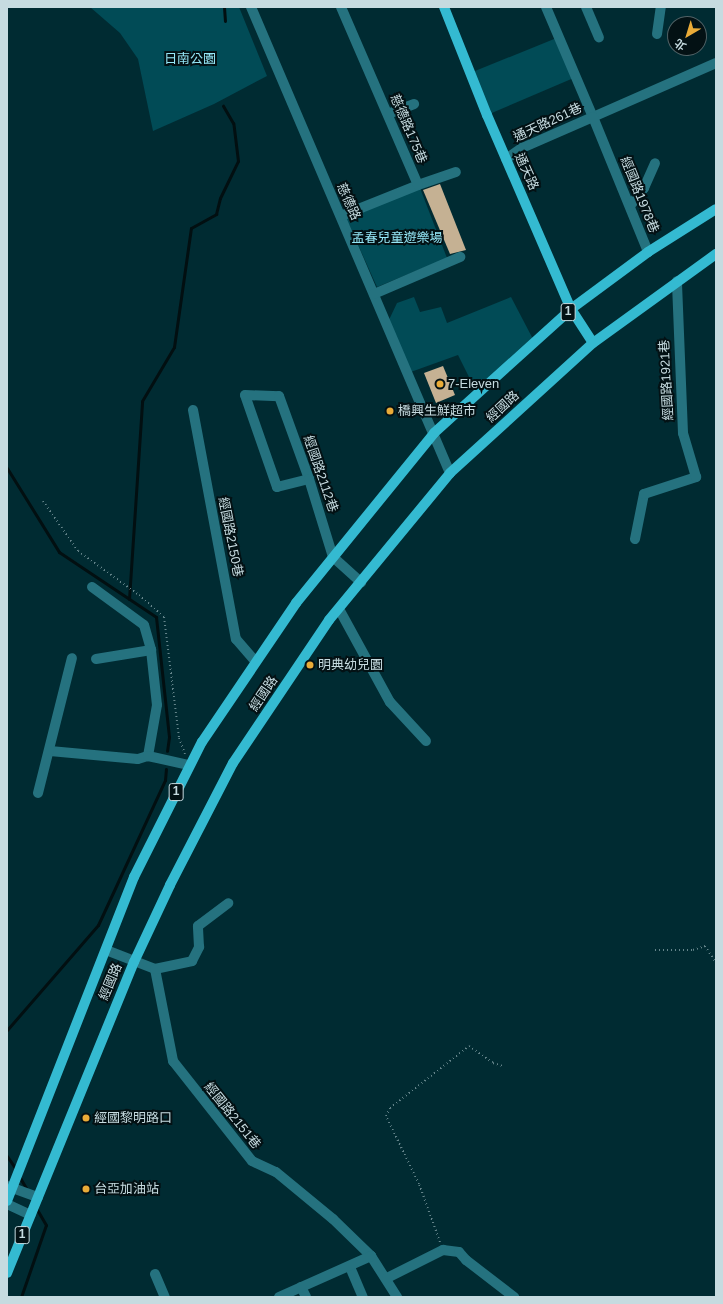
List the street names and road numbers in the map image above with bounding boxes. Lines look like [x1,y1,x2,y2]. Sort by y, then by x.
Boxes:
street label: 慈德路175巷 [386,92,430,166]
street label: 通天路261巷 [511,100,585,146]
street label: 通天路 [511,151,541,193]
street label: 經國路1978巷 [617,155,661,235]
street label: 慈德路 [333,181,363,223]
road number: 1 [560,302,576,322]
street label: 經國路1921巷 [657,339,677,421]
street label: 經國路 [483,388,523,426]
street label: 經國路2112巷 [300,434,340,514]
street label: 經國路2150巷 [215,496,245,578]
street label: 經國路 [247,673,281,715]
road number: 1 [168,782,184,802]
street label: 經國路 [96,961,126,1003]
street label: 經國路2151巷 [200,1080,264,1152]
road number: 1 [14,1225,30,1245]

